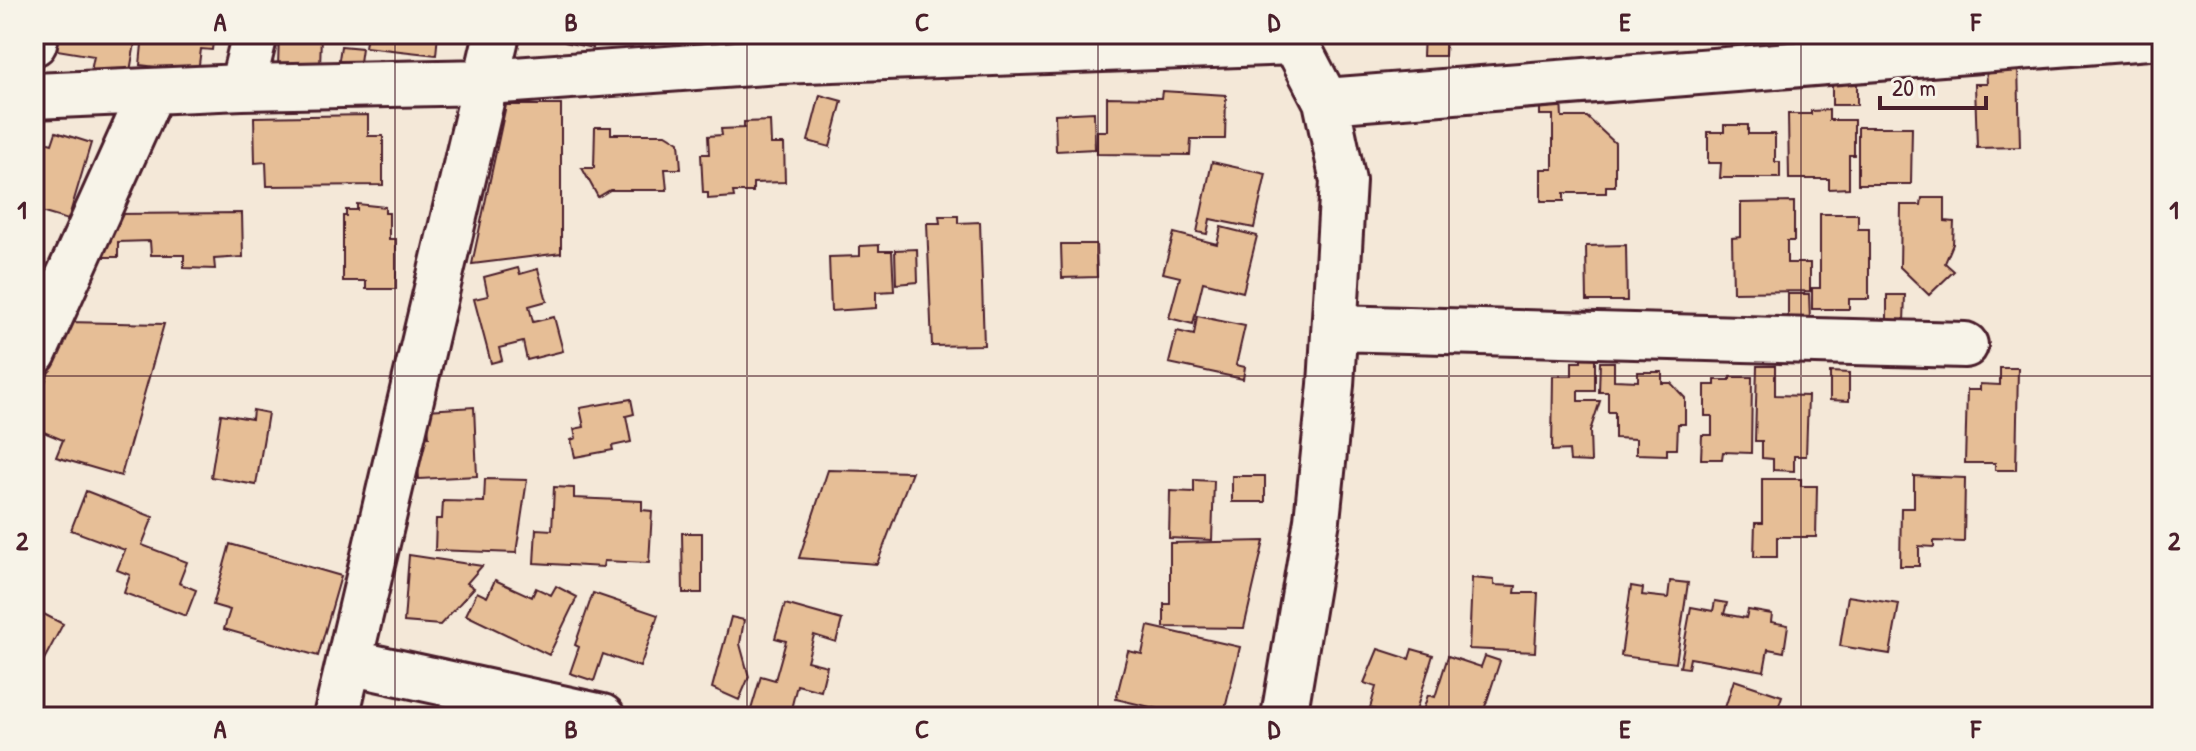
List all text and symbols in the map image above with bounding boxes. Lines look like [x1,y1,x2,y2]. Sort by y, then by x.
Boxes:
text: A [214,4,227,39]
text: B [564,4,578,39]
text: C [915,4,929,39]
text: D [1268,4,1281,39]
text: E [1619,4,1631,39]
text: F [1970,4,1982,39]
scale bar [1880,60,1986,110]
text: 20 m [1892,71,1936,103]
text: 1 [17,192,27,227]
text: 1 [2169,192,2179,227]
text: 2 [16,523,29,558]
text: 2 [2168,523,2181,558]
text: A [214,711,227,746]
text: B [564,711,578,746]
text: C [915,711,929,746]
text: D [1268,711,1281,746]
text: E [1619,711,1631,746]
text: F [1970,711,1982,746]

